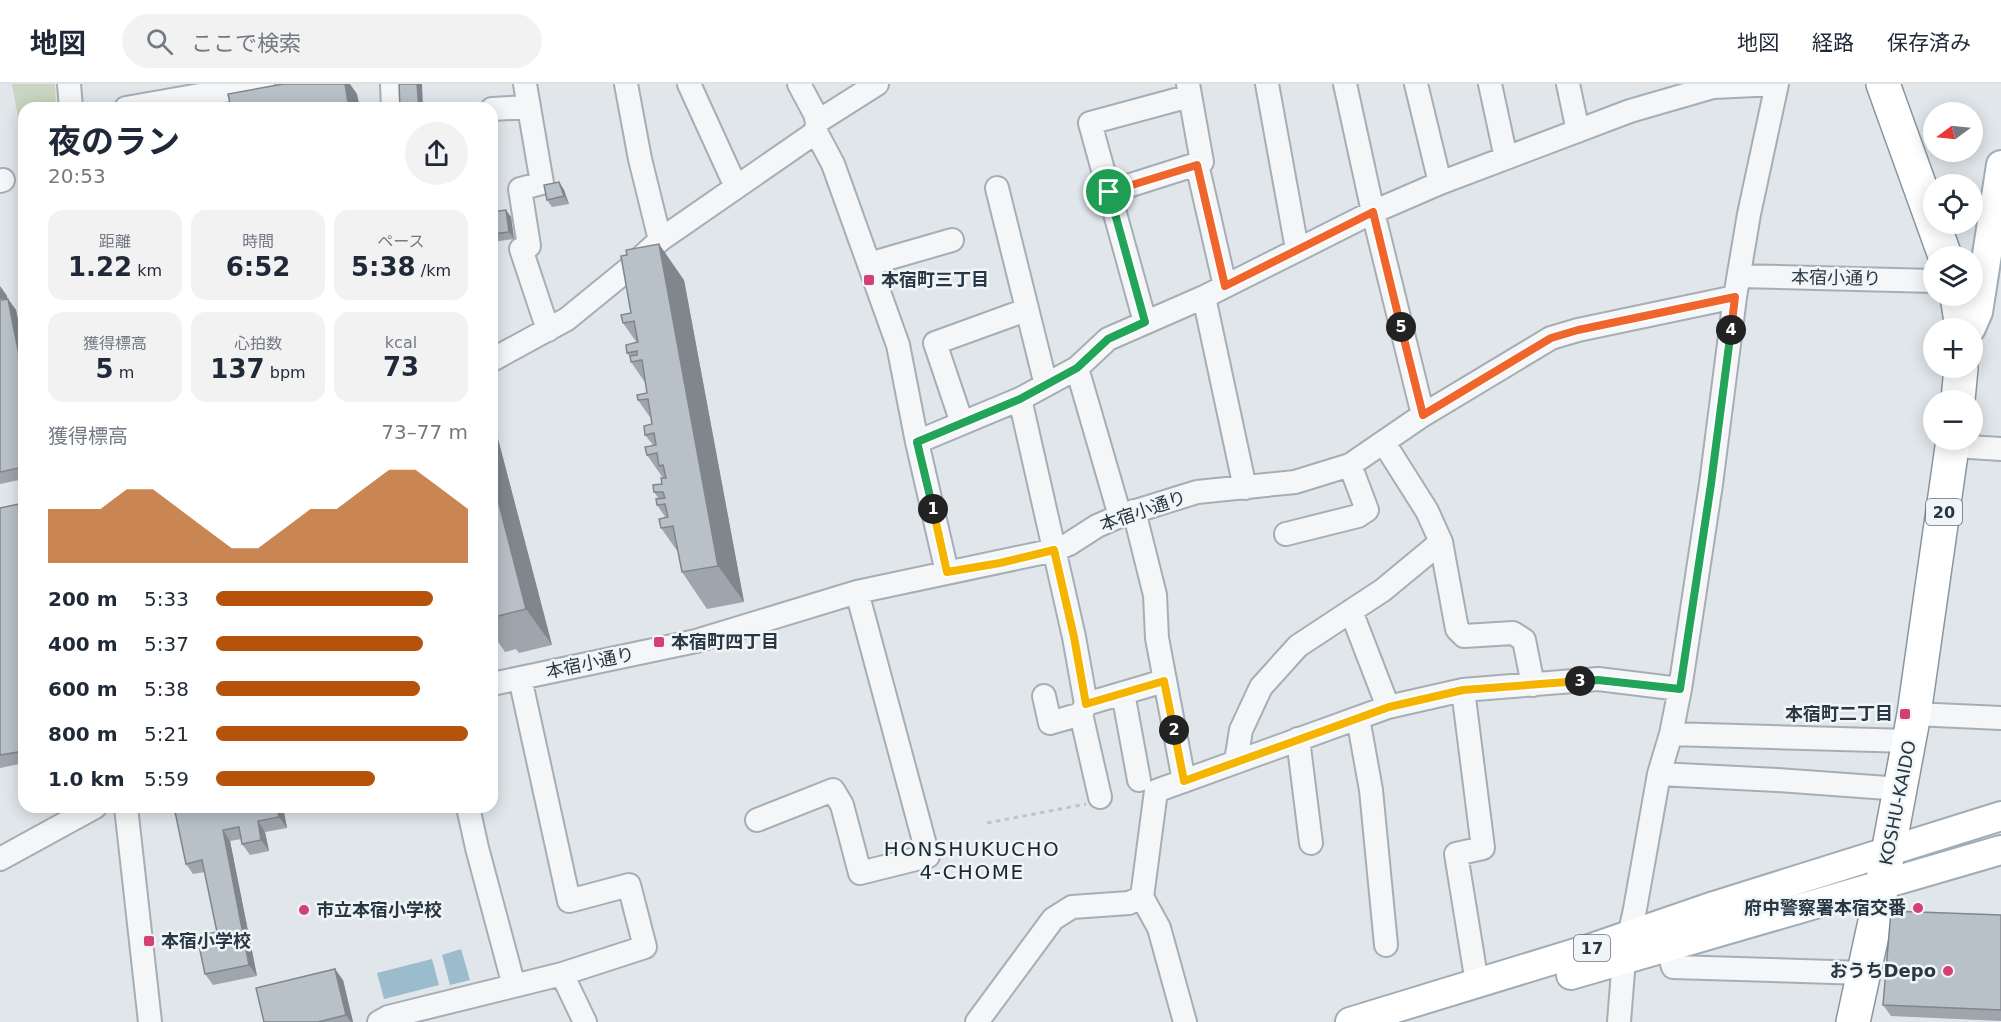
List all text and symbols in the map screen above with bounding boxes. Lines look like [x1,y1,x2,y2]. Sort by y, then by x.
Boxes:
search box [122,14,542,68]
icon: search [143,25,176,58]
text: 地図 [30,27,86,60]
text: ここで検索 [191,31,301,56]
text: 地図 [1737,31,1779,55]
text: 経路 [1812,31,1854,55]
text: 保存済み [1887,31,1971,55]
north arrow [1923,102,1983,162]
map controls [1923,102,1983,450]
text: 夜のラン [48,122,180,161]
button: share [405,122,468,185]
text: 20:53 [48,164,106,188]
pin [1083,166,1134,217]
button: locate [1923,174,1983,234]
icon: arrive [1092,175,1125,208]
text: 距離 [99,232,131,251]
text: 時間 [242,232,274,251]
text: ペース [377,232,425,251]
button: layers [1923,246,1983,306]
text: 1.22 [68,252,132,282]
text: 6:52 [226,252,290,282]
text: 5:38 [351,252,416,282]
text: km [132,261,162,280]
text: /km [416,261,451,280]
street label: 本宿小通り [1791,266,1881,289]
place label: 本宿町三丁目 [881,269,989,290]
marker: 本宿町三丁目 [862,273,876,287]
pin: 5 [1386,312,1416,342]
pin: 4 [1716,315,1746,345]
text: 5 [1395,317,1407,336]
button: + [1923,318,1983,378]
text: 4 [1725,320,1737,339]
text: kcal [385,333,417,352]
text: 獲得標高 [83,334,147,353]
text: 心拍数 [234,334,282,353]
text: 73 [383,352,419,382]
text: 5 [96,354,114,384]
text: 137 [210,354,265,384]
text: m [114,363,134,382]
text: bpm [265,363,306,382]
button: − [1923,390,1983,450]
text: 73–77 m [381,420,468,444]
text: 獲得標高 [48,424,128,448]
street label: 本宿小通り [1097,486,1189,535]
pin: 1 [918,494,948,524]
text: 1 [927,499,939,518]
road number: 20 [1926,499,1962,525]
text: 200 m [48,587,118,611]
text: 5:33 [144,587,189,611]
place label: 本宿町四丁目 [671,631,779,652]
text: 400 m [48,632,118,656]
text: 5:37 [144,632,189,656]
marker: 本宿町四丁目 [652,635,666,649]
street label: 本宿小通り [544,643,636,682]
pin: 3 [1565,666,1595,696]
text: 3 [1574,671,1586,690]
text: 600 m [48,677,118,701]
text: 5:38 [144,677,189,701]
place label: 本宿町二丁目 [1785,703,1893,724]
marker: 本宿町二丁目 [1898,707,1912,721]
pin: 2 [1159,715,1189,745]
text: 2 [1168,720,1180,739]
text: 800 m [48,722,118,746]
text: 5:21 [144,722,189,746]
street label: KOSHU-KAIDO [1875,739,1920,867]
text: 1.0 km [48,767,125,791]
text: 5:59 [144,767,189,791]
district label: HONSHUKUCHO 4-CHOME [884,837,1060,884]
place label: 府中警察署本宿交番 [1744,897,1906,918]
place label: 市立本宿小学校 [316,899,442,920]
marker: 府中警察署本宿交番 [1911,901,1925,915]
marker: 市立本宿小学校 [297,903,311,917]
place label: 本宿小学校 [161,930,251,951]
marker: 本宿小学校 [142,934,156,948]
road number: 17 [1574,935,1610,961]
place label: おうちDepo [1830,960,1936,981]
marker: おうちDepo [1941,964,1955,978]

